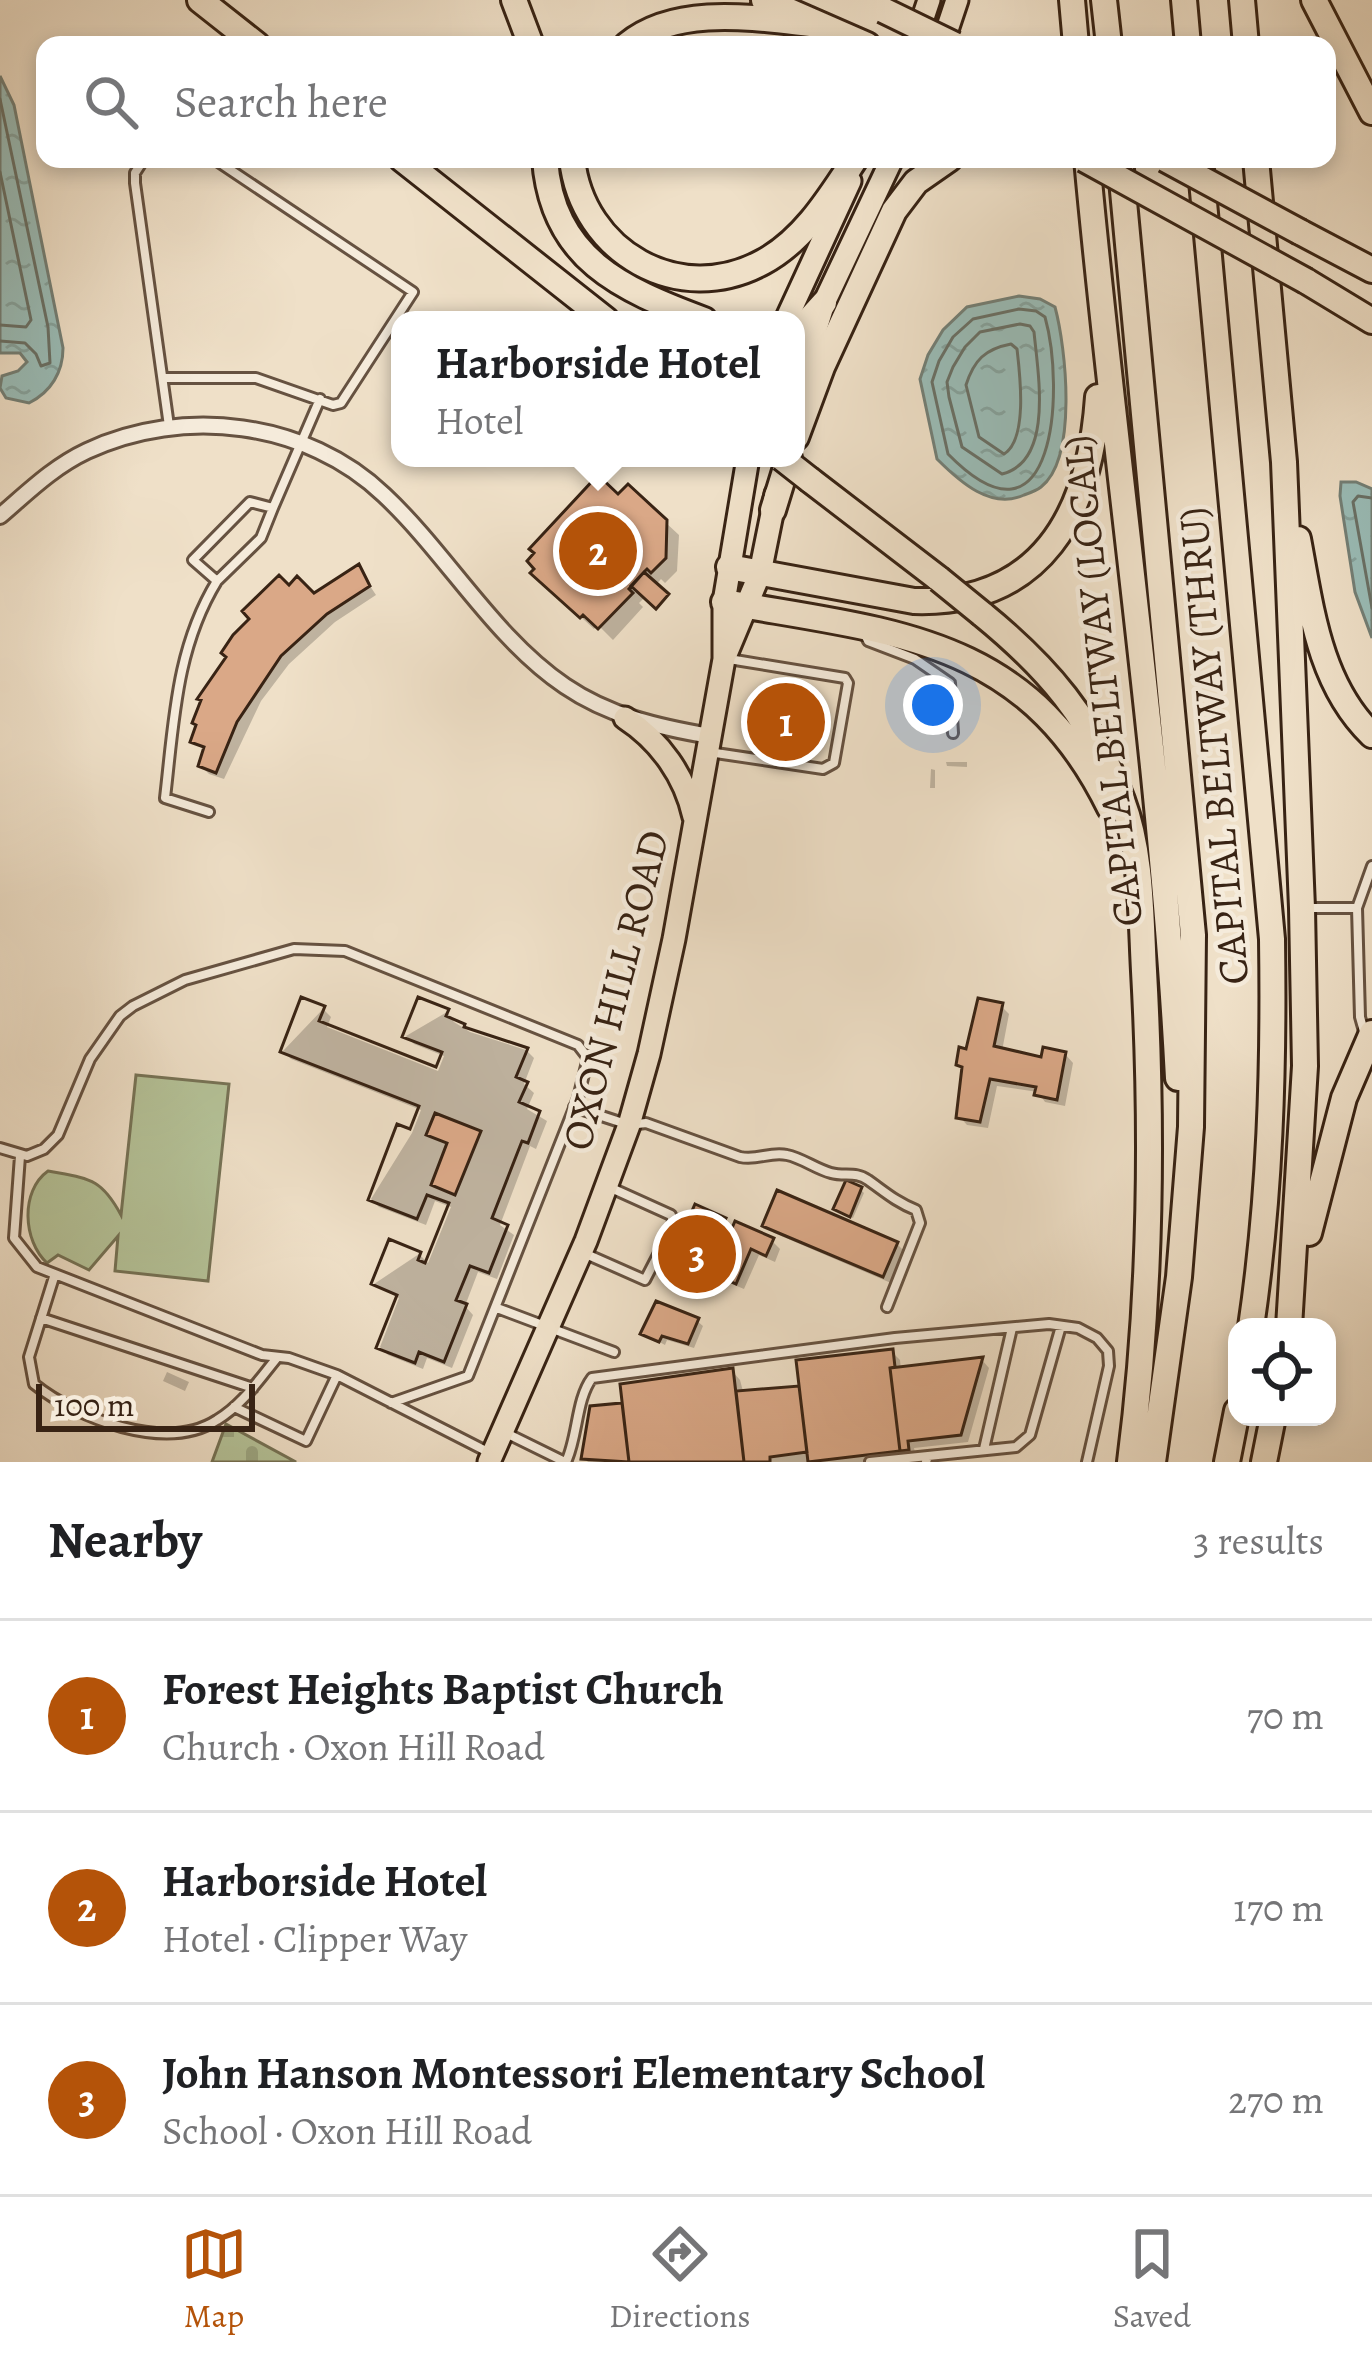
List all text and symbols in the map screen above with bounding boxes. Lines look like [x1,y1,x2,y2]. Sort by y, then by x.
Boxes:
search box [36,36,1336,168]
icon: search [78,69,144,135]
text: Search here [174,71,388,133]
popup [391,311,805,467]
text: Harborside Hotel [435,332,761,394]
text: Hotel [435,394,523,447]
street label: CAPITAL BELTWAY (LOCAL) [1048,433,1156,929]
street label: CAPITAL BELTWAY (THRU) [1164,505,1262,987]
pin: 2 [559,506,637,596]
your location [903,675,963,735]
pin: 1 [747,677,825,767]
street label: OXON HILL ROAD [548,824,682,1156]
pin: 3 [658,1209,736,1299]
map controls [1228,1318,1336,1426]
button: locate [1228,1318,1336,1426]
scale bar [36,1378,255,1431]
text: 100 m [54,1382,134,1427]
text: Nearby [48,1505,202,1575]
text: 3 results [1193,1514,1324,1567]
text: Forest Heights Baptist Church [162,1658,724,1720]
text: 1 [80,1689,94,1742]
text: 70 m [1247,1689,1324,1742]
text: Church · Oxon Hill Road [162,1720,545,1773]
text: Harborside Hotel [162,1850,487,1912]
text: 2 [78,1881,96,1934]
text: 170 m [1233,1881,1324,1934]
text: Hotel · Clipper Way [162,1912,467,1965]
text: John Hanson Montessori Elementary School [162,2042,985,2104]
text: 3 [79,2073,95,2126]
text: 270 m [1228,2073,1324,2126]
text: School · Oxon Hill Road [162,2104,532,2157]
tab: Map [181,2221,247,2338]
tab: Directions [609,2221,751,2338]
tab: Saved [1113,2221,1191,2338]

